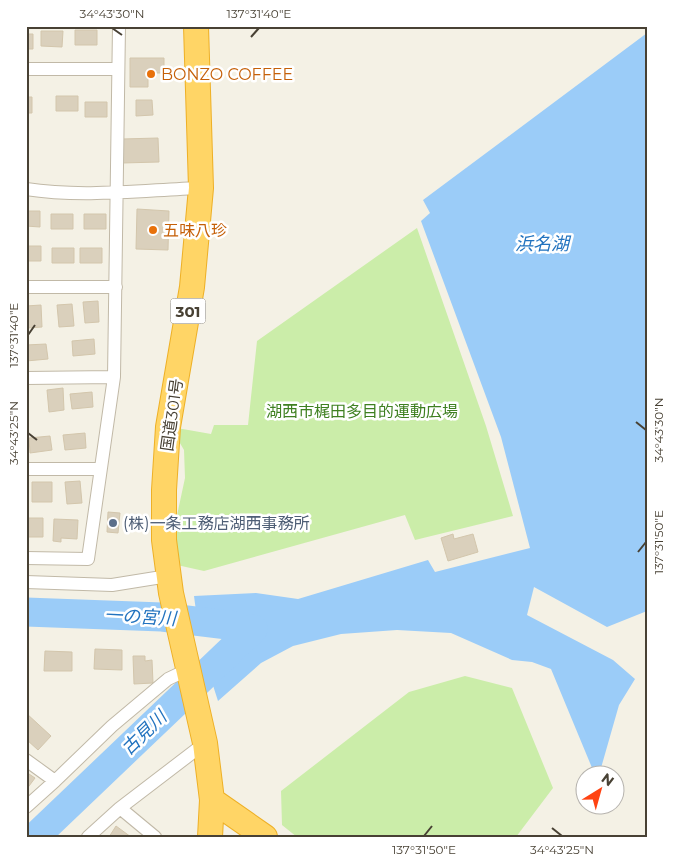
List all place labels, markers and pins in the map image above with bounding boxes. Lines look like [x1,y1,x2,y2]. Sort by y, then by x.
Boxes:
place label: BONZO COFFEE [161,65,293,84]
marker: BONZO COFFEE [145,68,157,80]
place label: 五味八珍 [163,221,227,240]
marker: 五味八珍 [147,224,159,236]
place label: (株)一条工務店湖西事務所 [123,514,310,533]
marker: (株)一条工務店湖西事務所 [107,517,119,529]

